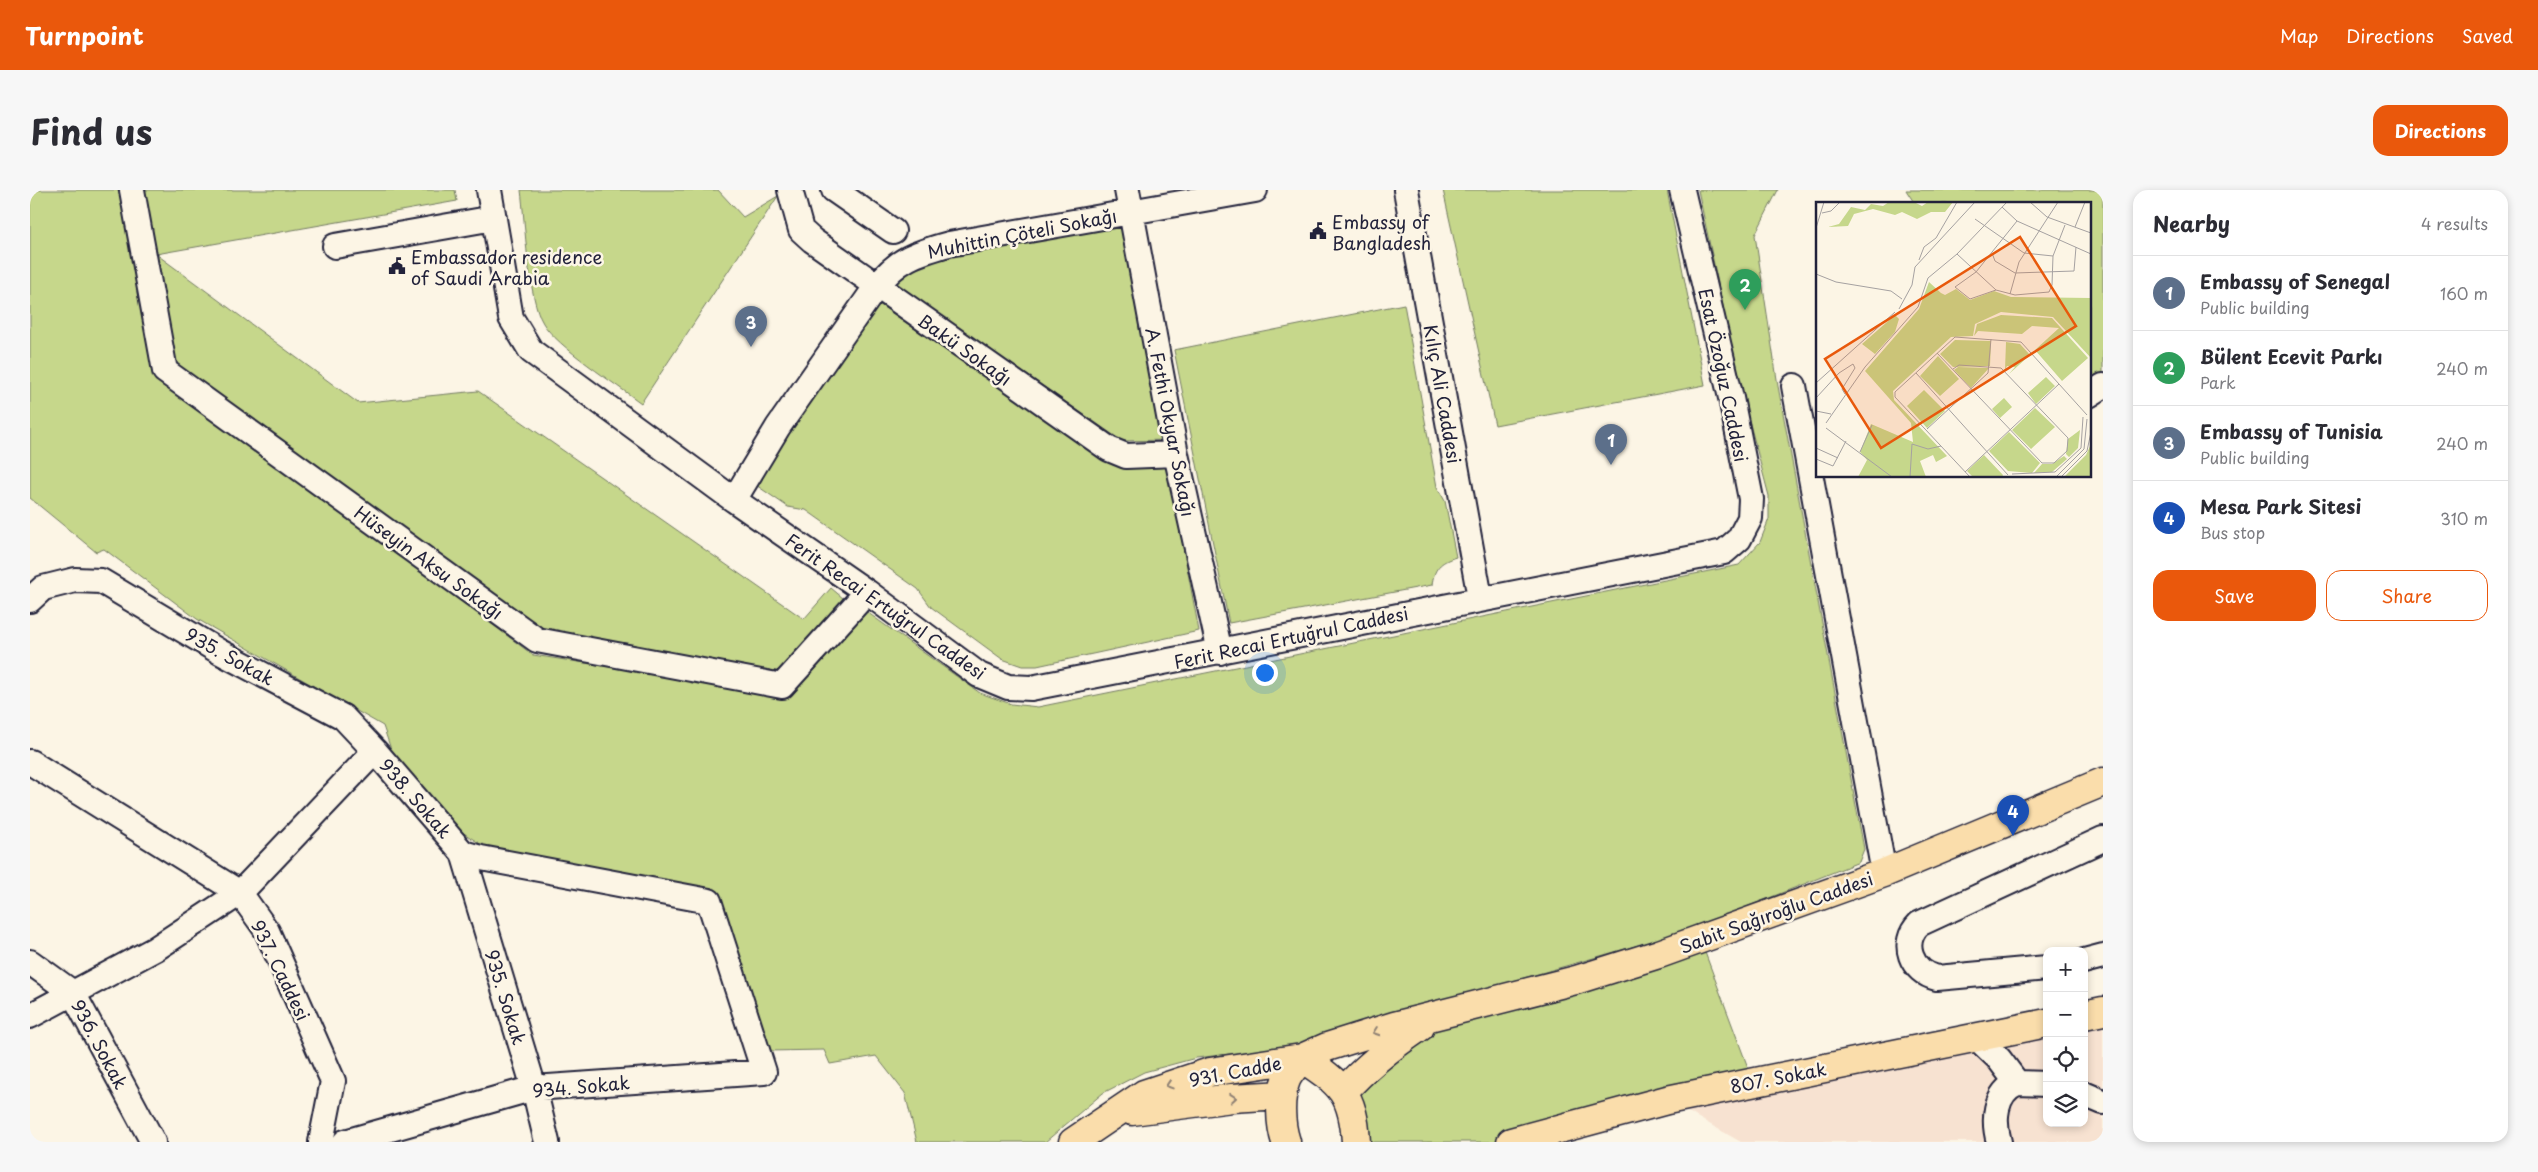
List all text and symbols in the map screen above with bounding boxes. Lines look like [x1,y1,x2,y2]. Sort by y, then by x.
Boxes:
text: Turnpoint [25,17,144,53]
text: Map [2280,22,2318,49]
text: Directions [2346,22,2434,49]
text: Saved [2462,22,2513,49]
text: Find us [30,104,152,157]
button: Directions [2373,105,2508,156]
street label: Muhittin Çöteli Sokağı [925,201,1119,265]
inset map [1816,202,2090,478]
text: Nearby [2153,207,2230,239]
place label: Embassy of Bangladesh [1332,208,1431,256]
text: 4 results [2421,211,2488,235]
public building icon: Embassy of Bangladesh [1308,221,1328,241]
place label: Embassador residence of Saudi Arabia [411,243,602,291]
public building icon: Embassador residence of Saudi Arabia [387,256,407,276]
text: Embassy of Senegal [2200,267,2390,295]
pin: 2 [1729,269,1761,310]
text: 1 [2165,281,2173,305]
text: 160 m [2440,281,2488,305]
street label: Esat Özoğuz Caddesi [1692,286,1756,464]
text: Public building [2200,295,2310,319]
pin: 3 [735,306,767,347]
street label: Bakü Sokağı [912,307,1018,391]
street label: Kılıç Ali Caddesi [1417,322,1469,466]
street label: A. Fethi Okyar Sokağı [1139,325,1203,519]
text: Bülent Ecevit Parkı [2200,342,2383,370]
text: 2 [2163,356,2175,380]
text: 240 m [2436,356,2488,380]
text: Park [2200,370,2236,394]
text: Embassy of Tunisia [2200,417,2383,445]
pin: 1 [1595,424,1627,465]
text: 3 [2164,431,2174,455]
text: 240 m [2436,431,2488,455]
text: Public building [2200,445,2310,469]
text: Mesa Park Sitesi [2200,492,2361,520]
street label: Hüseyin Aksu Sokağı [349,499,509,625]
text: 4 [2164,506,2174,530]
text: 310 m [2440,506,2488,530]
text: Bus stop [2200,520,2265,544]
street label: Ferit Recai Ertuğrul Caddesi [780,526,992,686]
button: Save [2153,570,2316,621]
button: Share [2326,570,2488,621]
street label: Ferit Recai Ertuğrul Caddesi [1171,599,1411,675]
street label: 935. Sokak [181,620,279,692]
your location [1252,660,1278,686]
street label: 938. Sokak [374,752,458,844]
pin: 4 [1997,795,2029,836]
street label: Sabit Sağıroğlu Caddesi [1675,864,1877,960]
street label: 937. Caddesi [245,915,317,1025]
street label: 935. Sokak [479,946,533,1048]
map controls [2043,947,2088,1127]
button: + [2043,947,2088,992]
button: − [2043,992,2088,1037]
street label: 936. Sokak [65,994,135,1094]
one-way arrow [1373,1026,1381,1036]
button: locate [2043,1037,2088,1082]
street label: 931. Cadde [1187,1049,1283,1093]
street label: 807. Sokak [1728,1054,1828,1100]
street label: 934. Sokak [531,1068,631,1104]
one-way arrow [1165,1080,1174,1090]
button: layers [2043,1082,2088,1127]
one-way arrow [1229,1093,1237,1104]

